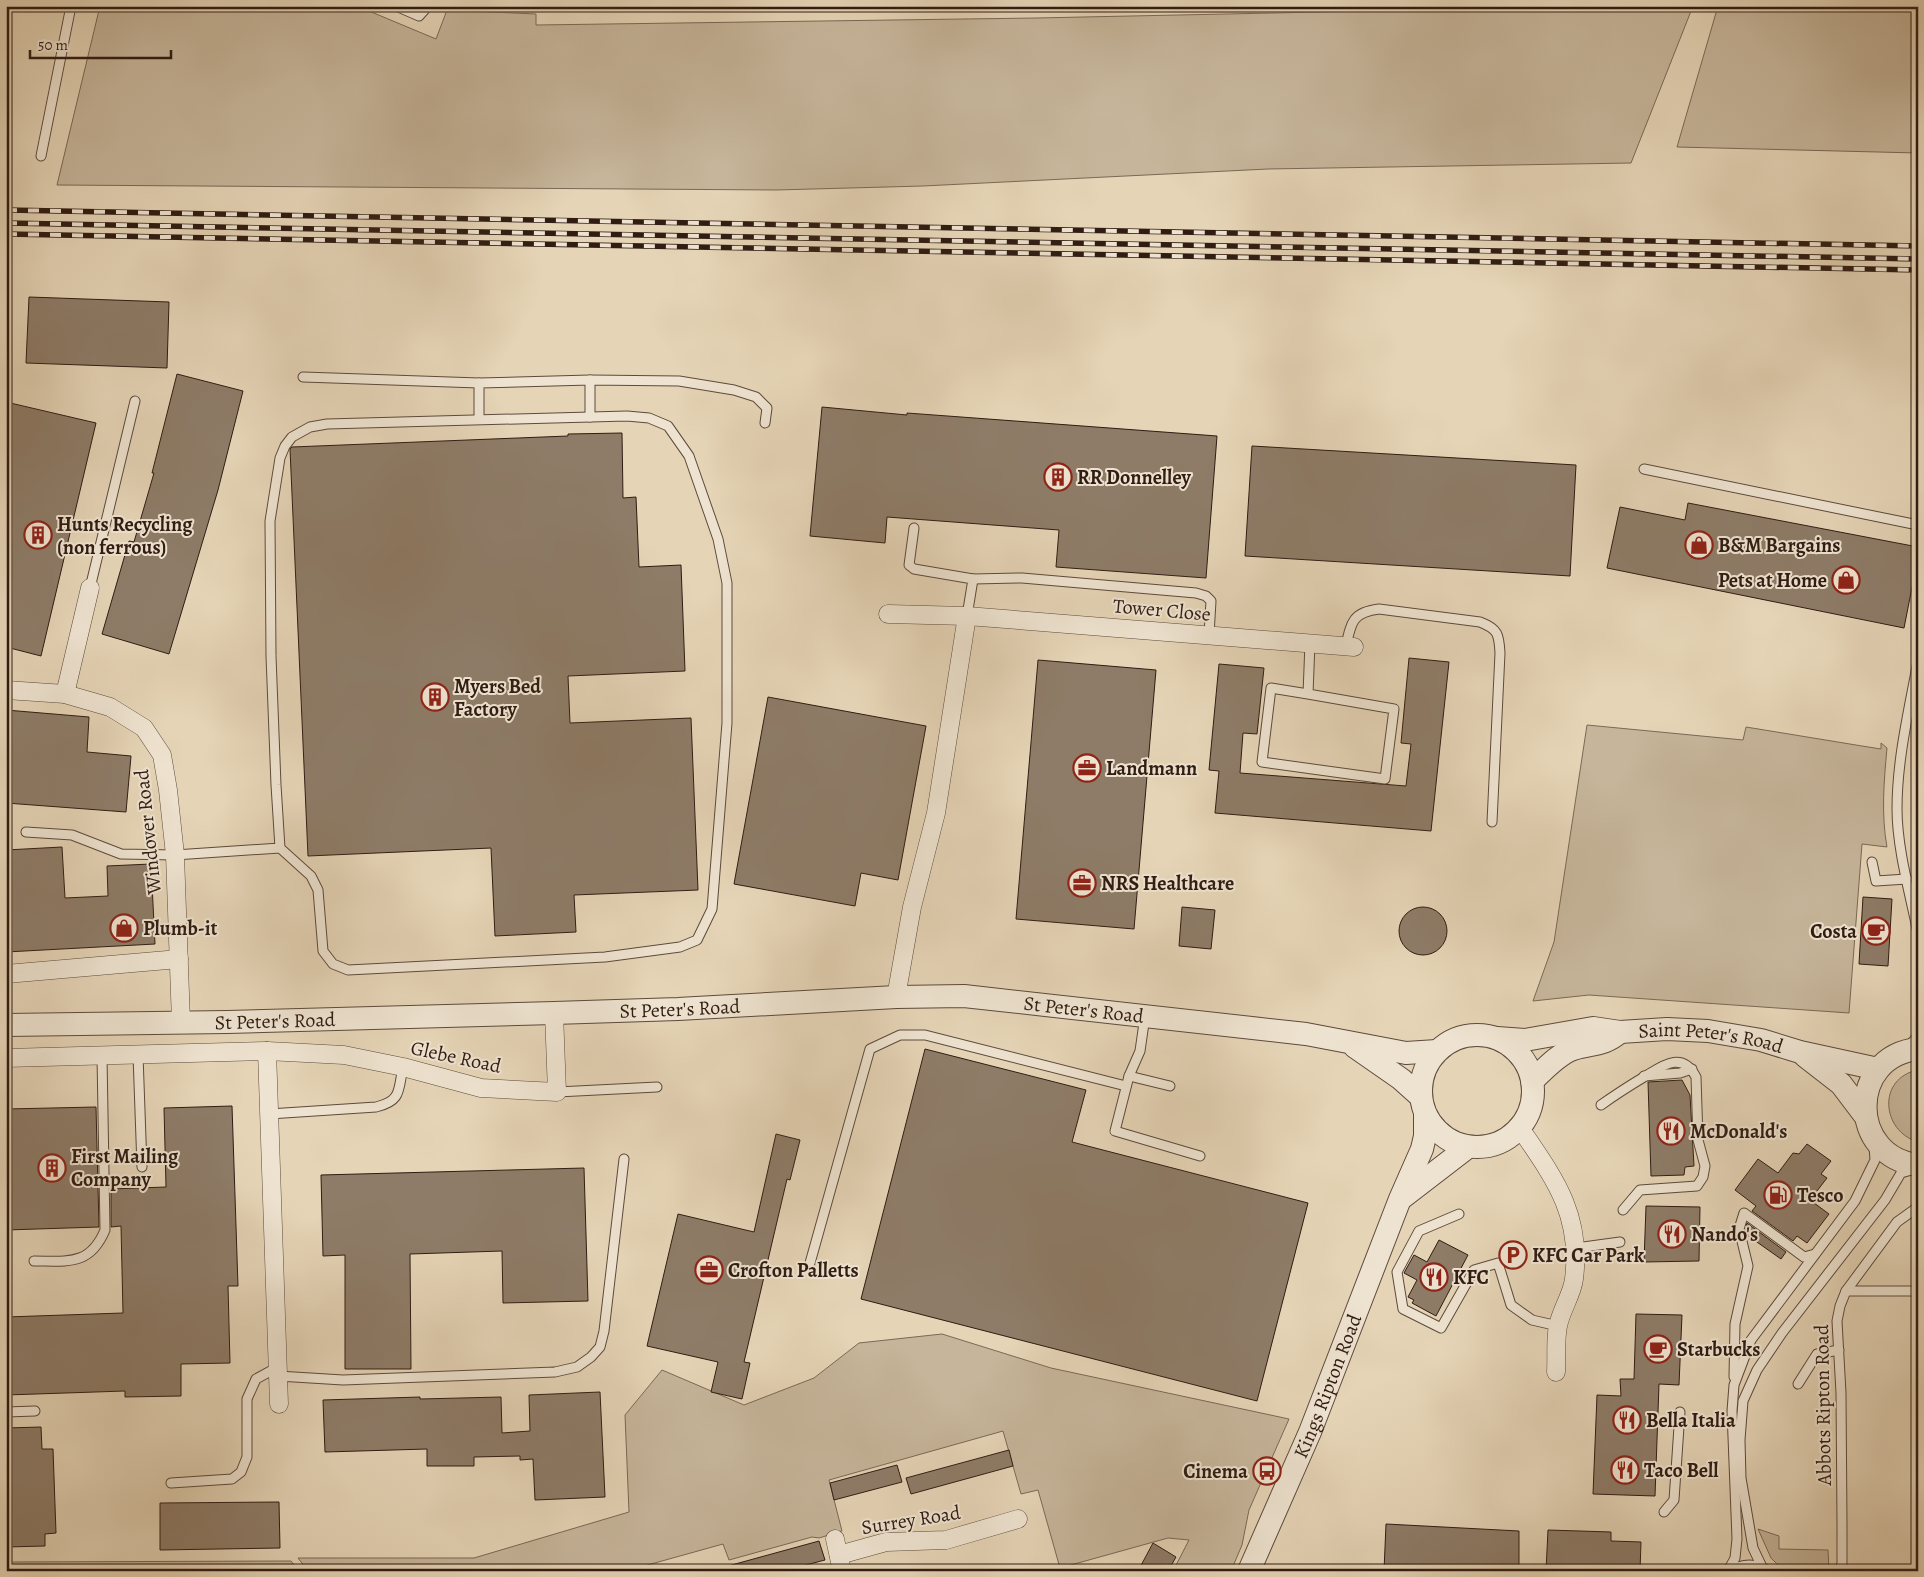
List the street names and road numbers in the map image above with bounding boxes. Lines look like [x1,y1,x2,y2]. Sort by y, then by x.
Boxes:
street label: Tower Close [1112,592,1212,628]
street label: Windover Road [128,768,168,897]
street label: St Peter's Road [1022,989,1145,1029]
street label: St Peter's Road [619,992,741,1024]
street label: St Peter's Road [214,1006,336,1036]
street label: Saint Peter's Road [1638,1015,1787,1060]
street label: Glebe Road [408,1034,504,1080]
street label: Kings Ripton Road [1287,1310,1368,1462]
street label: Abbots Ripton Road [1808,1324,1838,1487]
street label: Surrey Road [859,1499,963,1541]

